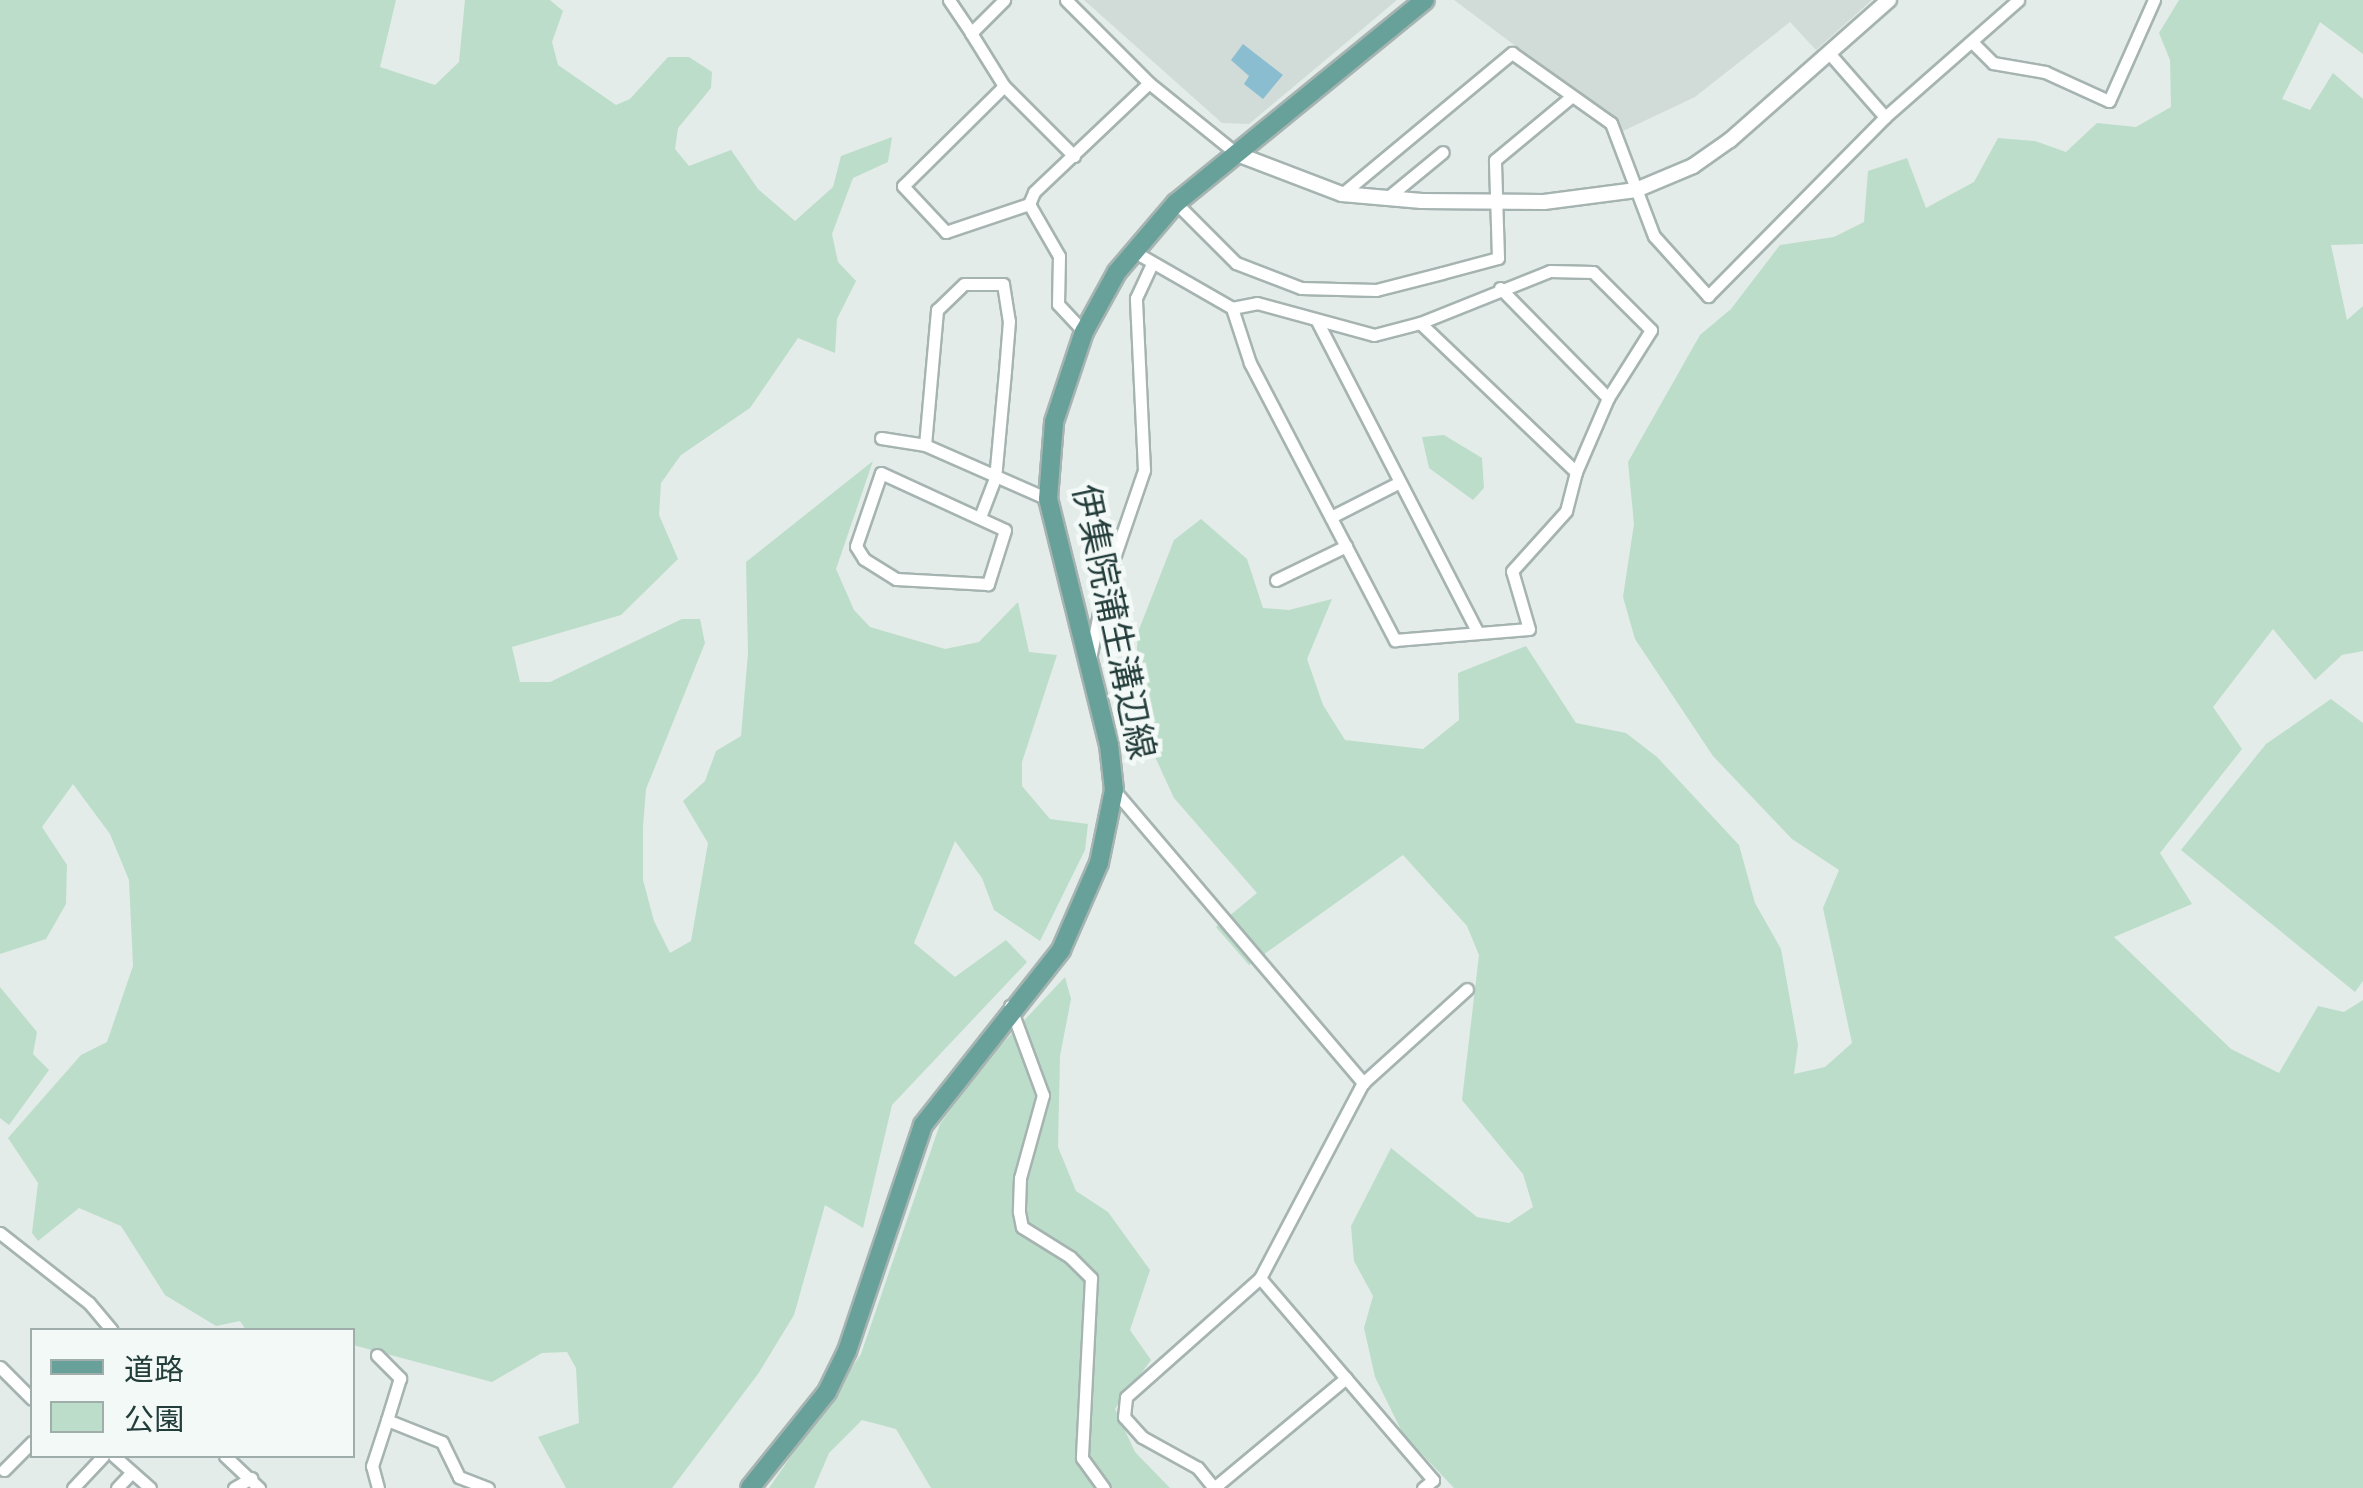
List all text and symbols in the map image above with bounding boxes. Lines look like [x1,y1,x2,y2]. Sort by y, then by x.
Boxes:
street label: 伊集院蒲生溝辺線 [1063,481,1163,763]
legend [30,1328,355,1458]
text: 道路 [124,1352,184,1389]
text: 公園 [124,1402,184,1439]

